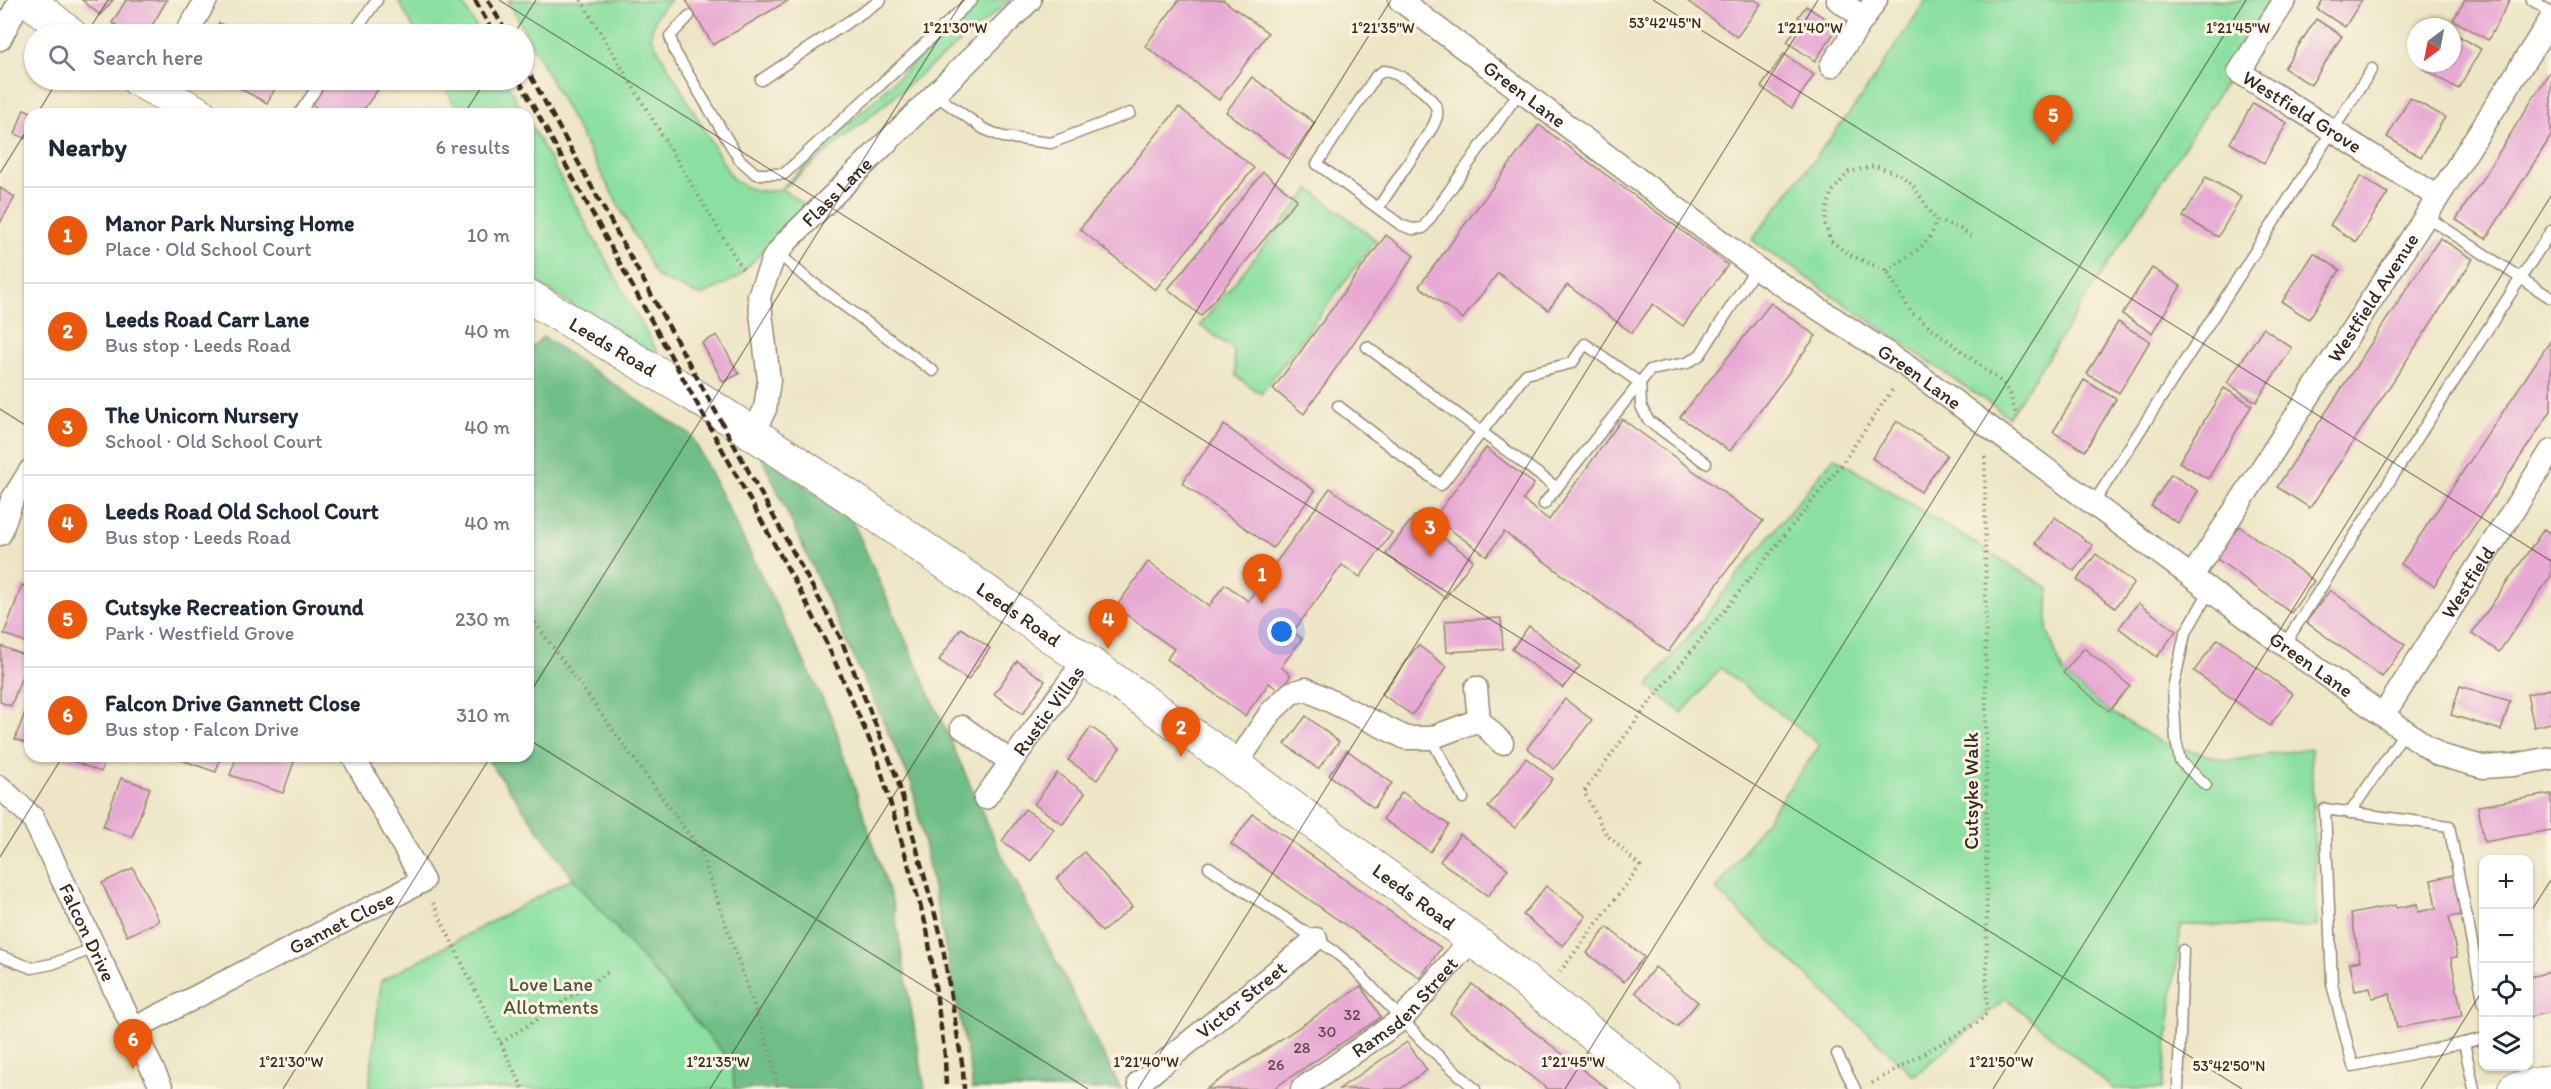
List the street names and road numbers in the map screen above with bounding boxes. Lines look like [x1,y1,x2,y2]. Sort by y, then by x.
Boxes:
street label: Green Lane [1479,55,1571,133]
street label: Westfield Grove [2238,65,2366,158]
street label: Flass Lane [796,152,877,232]
street label: Westfield Avenue [2322,228,2424,367]
street label: Leeds Road [565,311,661,382]
street label: Green Lane [1873,339,1966,415]
street label: Westfield [2436,542,2500,623]
street label: Leeds Road [972,576,1066,652]
street label: Green Lane [2265,626,2358,702]
street label: Rustic Villas [1007,661,1089,761]
street label: Cutsyke Walk [1959,732,1983,850]
street label: Leeds Road [1368,858,1461,935]
street label: Falcon Drive [54,879,121,985]
street label: Gannet Close [285,886,398,959]
street label: Ramsden Street [1347,952,1463,1063]
street label: Victor Street [1191,956,1291,1044]

